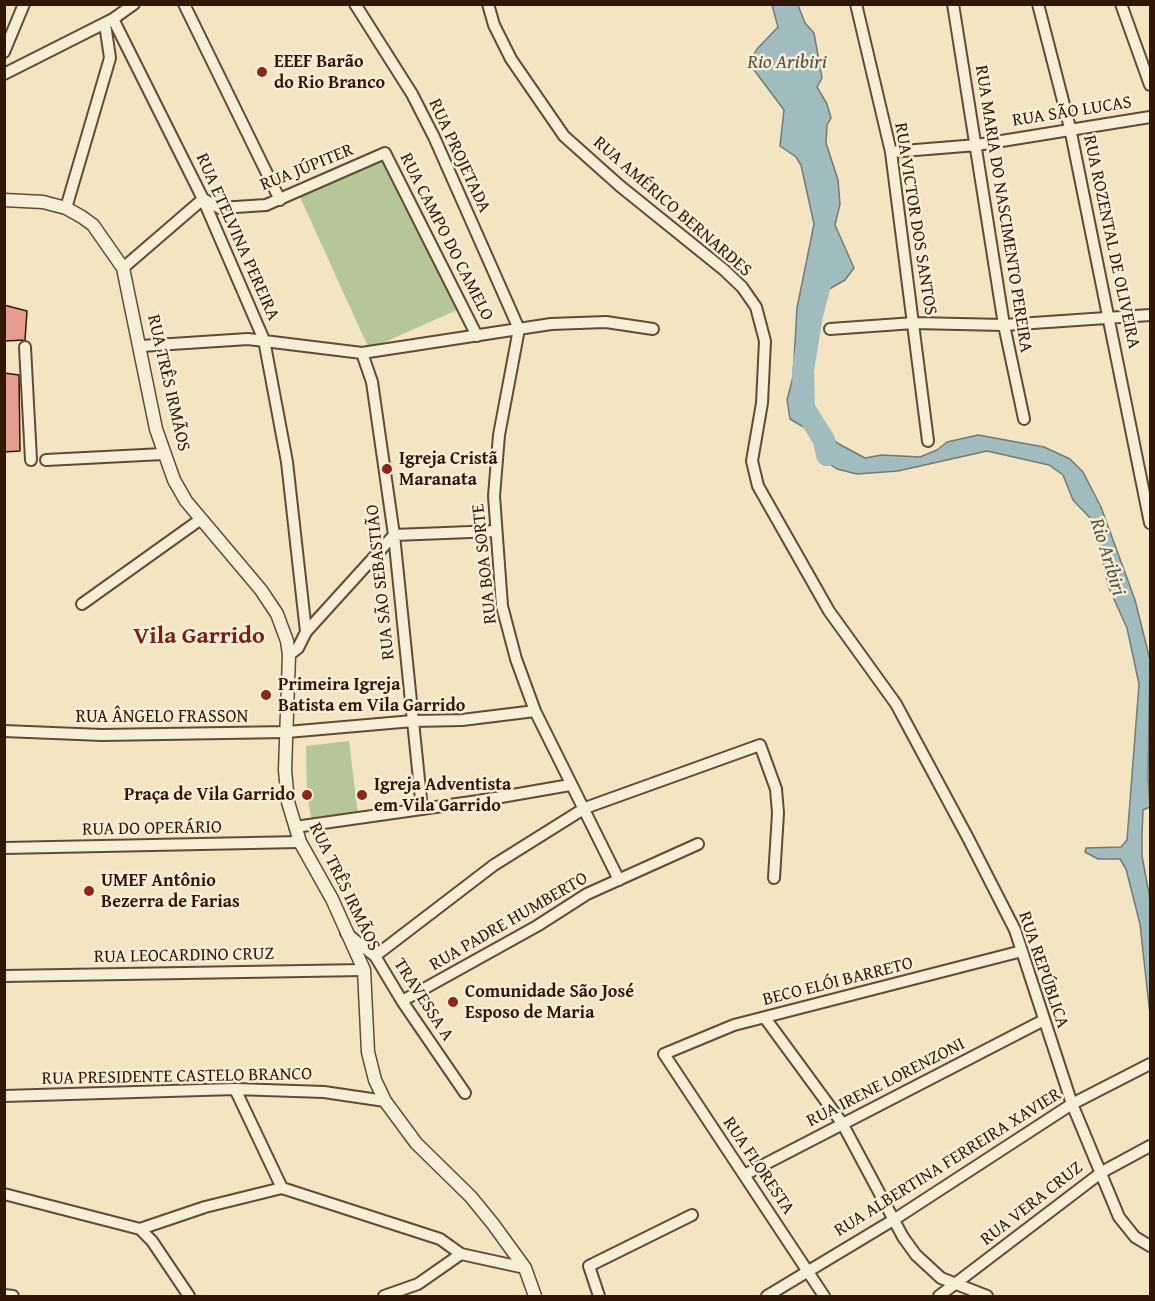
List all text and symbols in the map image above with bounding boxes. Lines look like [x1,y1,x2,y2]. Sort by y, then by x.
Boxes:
place label: EEEF Barão do Rio Branco [274,51,385,94]
water label: Rio Aribiri [747,51,827,75]
street label: RUA MARIA DO NASCIMENTO PEREIRA [970,64,1036,354]
marker: EEEF Barão do Rio Branco [255,65,269,79]
street label: RUA SÃO LUCAS [1011,92,1133,132]
street label: RUA PROJETADA [423,96,495,216]
street label: RUA VICTOR DOS SANTOS [889,121,941,317]
street label: RUA AMÉRICO BERNARDES [588,132,756,282]
street label: RUA ROZENTAL DE OLIVEIRA [1078,133,1144,351]
street label: RUA JÚPITER [257,140,357,196]
street label: RUA ETELVINA PEREIRA [190,150,284,324]
street label: RUA CAMPO DO CAMELO [394,150,498,324]
street label: RUA TRÊS IRMÃOS [142,312,194,454]
place label: Igreja Cristã Maranata [399,448,498,490]
marker: Igreja Cristã Maranata [380,462,394,476]
street label: RUA SÃO SEBASTIÃO [362,503,400,661]
street label: RUA BOA SORTE [468,503,502,625]
water label: Rio Aribiri [1084,515,1130,599]
district label: Vila Garrido [133,623,265,651]
place label: Primeira Igreja Batista em Vila Garrido [278,674,465,716]
marker: Primeira Igreja Batista em Vila Garrido [259,688,273,702]
street label: RUA ÂNGELO FRASSON [76,706,248,728]
place label: Igreja Adventista em Vila Garrido [374,774,511,816]
place label: Praça de Vila Garrido [124,784,295,806]
marker: Praça de Vila Garrido [300,788,314,802]
marker: Igreja Adventista em Vila Garrido [355,788,369,802]
street label: RUA DO OPERÁRIO [82,817,222,841]
street label: RUA TRÊS IRMÃOS [304,819,384,955]
street label: RUA PADRE HUMBERTO [426,868,592,976]
place label: UMEF Antônio Bezerra de Farias [101,870,240,912]
marker: UMEF Antônio Bezerra de Farias [82,884,96,898]
street label: RUA REPÚBLICA [1013,909,1073,1031]
street label: RUA LEOCARDINO CRUZ [94,944,274,968]
street label: BECO ELÓI BARRETO [761,953,915,1011]
street label: TRAVESSA A [388,955,458,1045]
place label: Comunidade São José Esposo de Maria [465,981,634,1024]
marker: Comunidade São José Esposo de Maria [446,995,460,1009]
street label: RUA IRENE LORENZONI [803,1034,969,1132]
street label: RUA PRESIDENTE CASTELO BRANCO [42,1064,312,1090]
street label: RUA ALBERTINA FERREIRA XAVIER [831,1084,1065,1242]
street label: RUA FLORESTA [717,1113,799,1219]
street label: RUA VERA CRUZ [977,1157,1087,1251]

